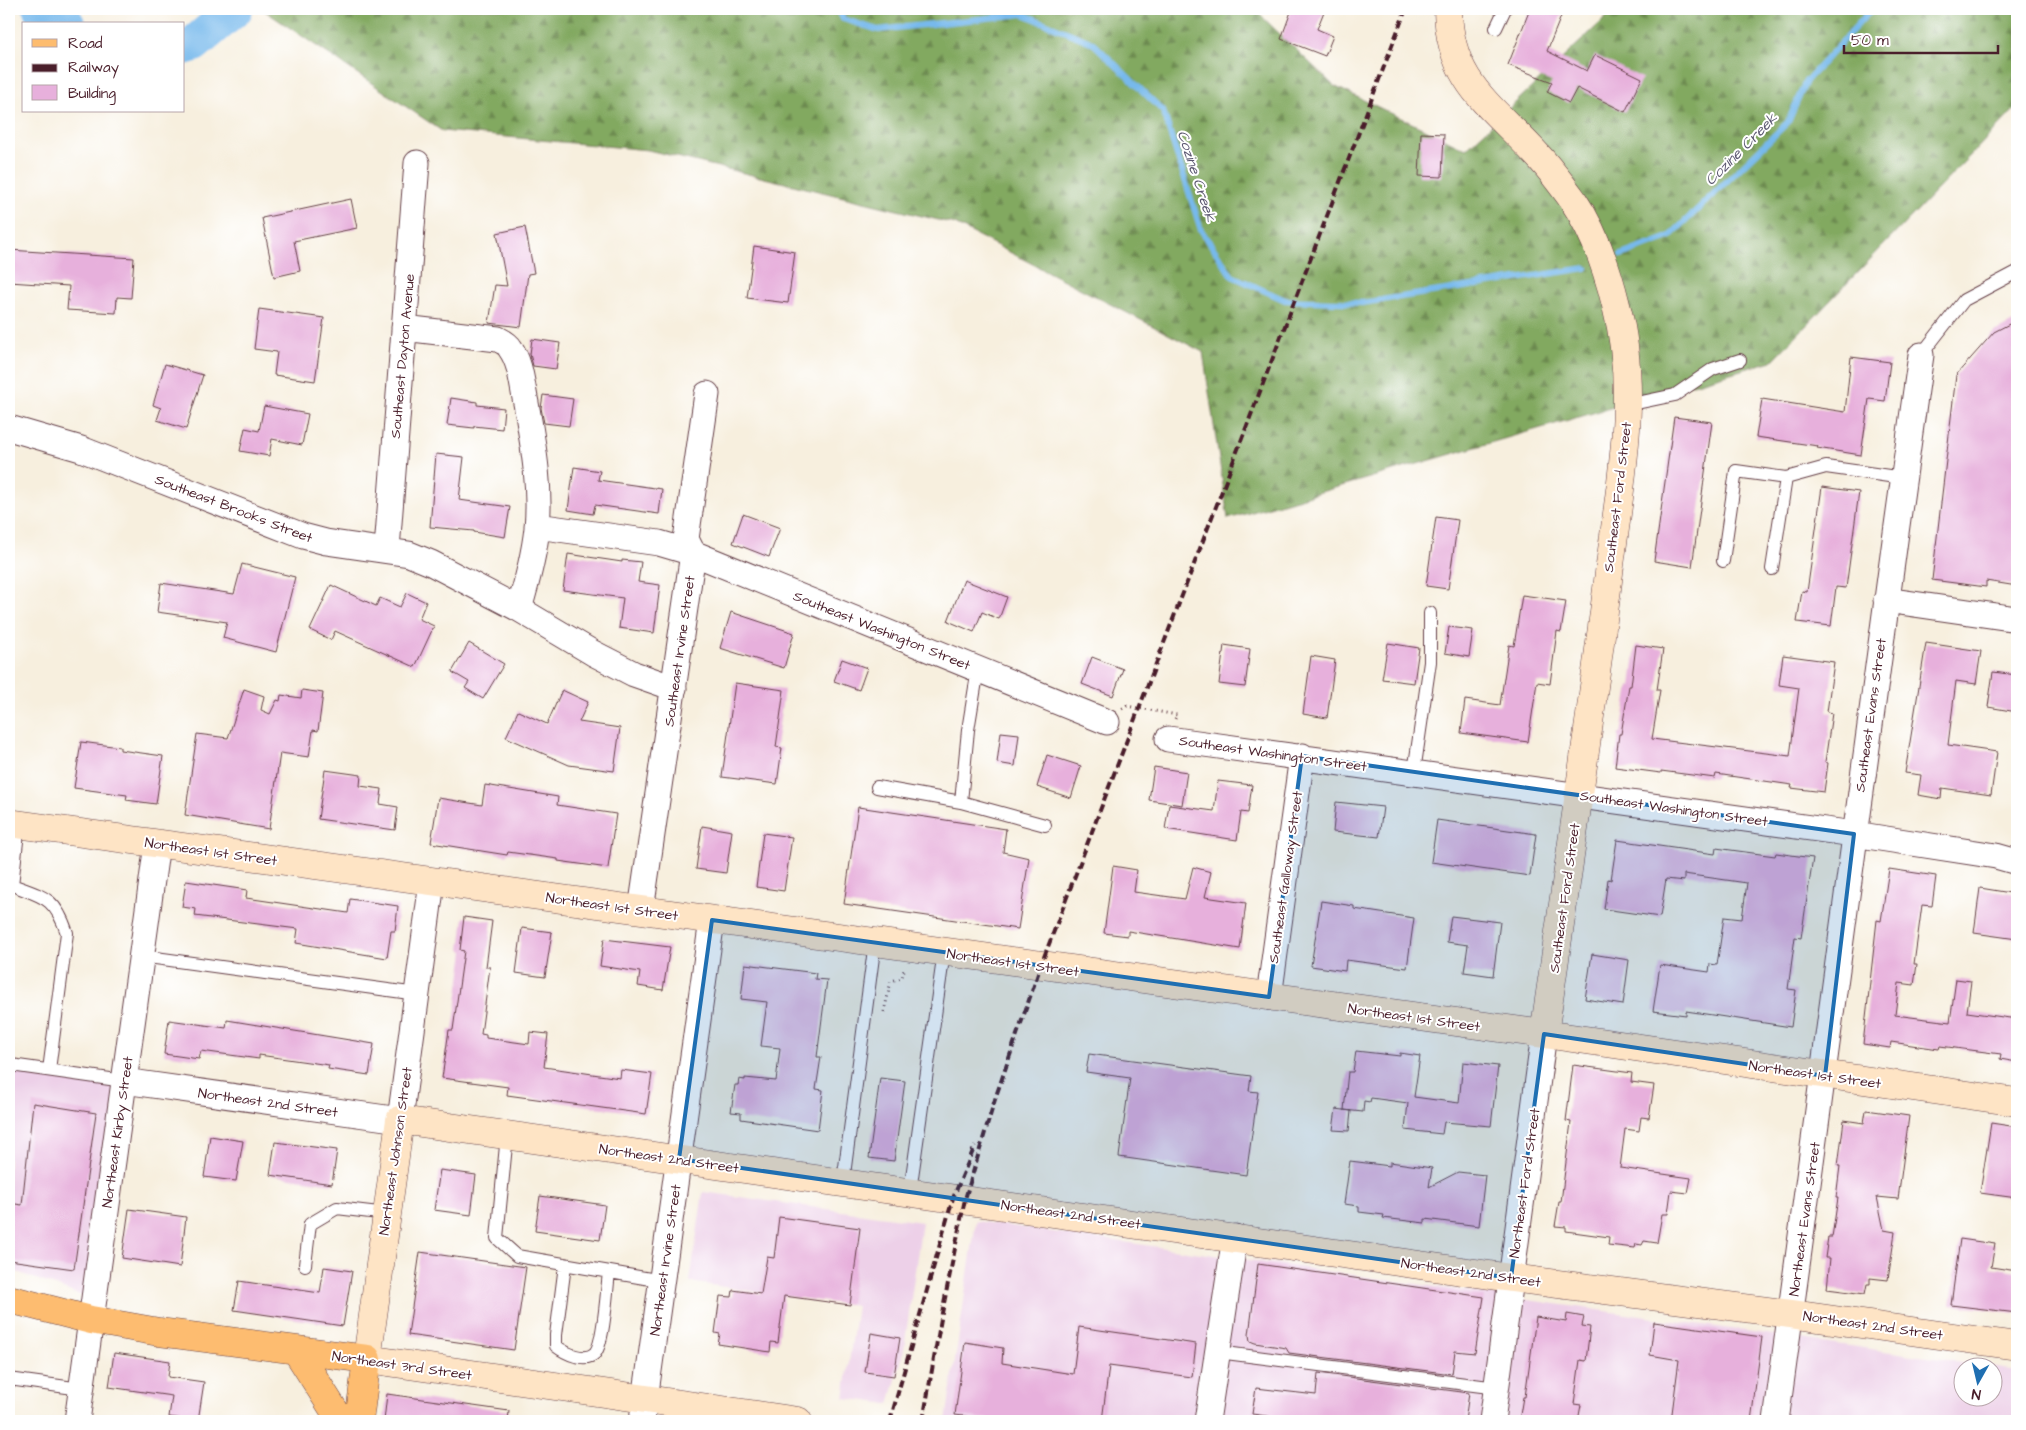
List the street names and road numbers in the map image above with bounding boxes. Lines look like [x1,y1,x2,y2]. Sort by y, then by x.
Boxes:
street label: Southeast Dayton Avenue [386,273,420,439]
street label: Southeast Ford Street [1599,421,1637,573]
street label: Southeast Brooks Street [152,470,316,548]
street label: Southeast Irvine Street [659,574,701,728]
street label: Southeast Washington Street [790,586,974,676]
street label: Southeast Evans Street [1850,637,1892,793]
street label: Southeast Washington Street [1178,731,1368,777]
street label: Southeast Washington Street [1579,786,1769,832]
street label: Southeast Galloway Street [1264,789,1308,964]
street label: Southeast Ford Street [1545,822,1585,974]
street label: Northeast 1st Street [144,833,279,871]
street label: Northeast 1st Street [545,888,680,926]
street label: Northeast 1st Street [946,944,1081,982]
street label: Northeast 1st Street [1347,999,1482,1037]
street label: Northeast Kirby Street [97,1055,139,1209]
street label: Northeast 1st Street [1748,1056,1883,1094]
street label: Northeast Johnson Street [374,1065,418,1237]
street label: Northeast 2nd Street [197,1083,339,1123]
street label: Northeast Ford Street [1505,1107,1545,1259]
street label: Northeast 2nd Street [598,1139,740,1179]
street label: Northeast Evans Street [1784,1140,1826,1298]
street label: Northeast Irvine Street [645,1183,687,1337]
street label: Northeast 2nd Street [1000,1195,1142,1235]
street label: Northeast 2nd Street [1400,1253,1542,1293]
street label: Northeast 2nd Street [1802,1306,1944,1346]
street label: Northeast 3rd Street [331,1346,473,1386]

